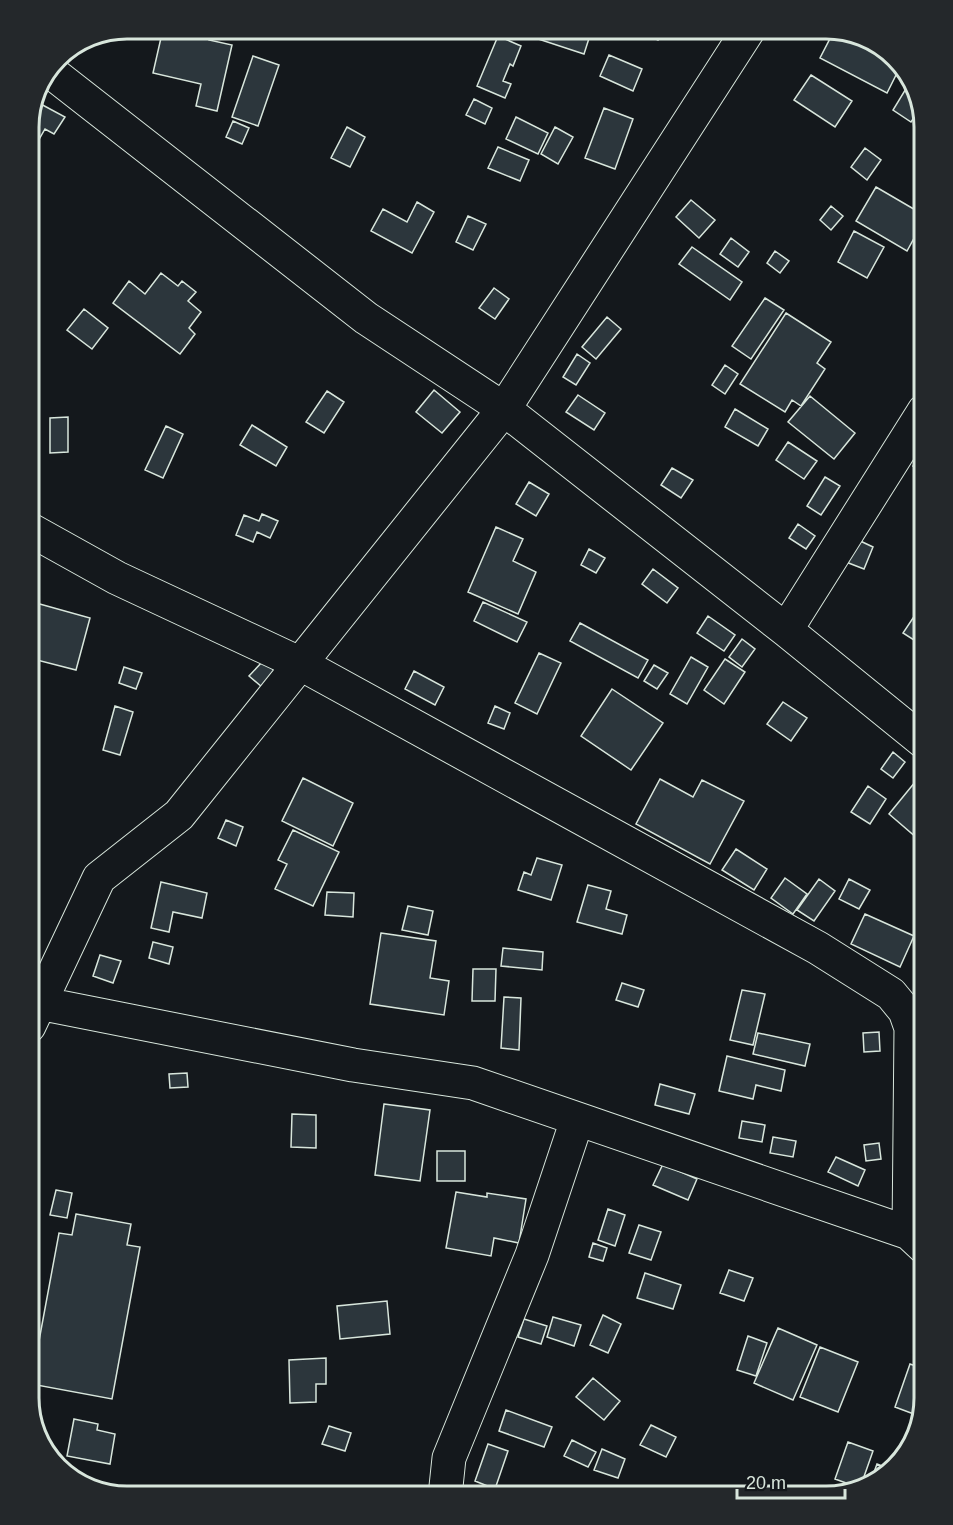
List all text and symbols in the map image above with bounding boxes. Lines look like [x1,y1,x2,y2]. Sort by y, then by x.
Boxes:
scale bar [737,1462,845,1500]
text: 20 m [746,1473,786,1493]

